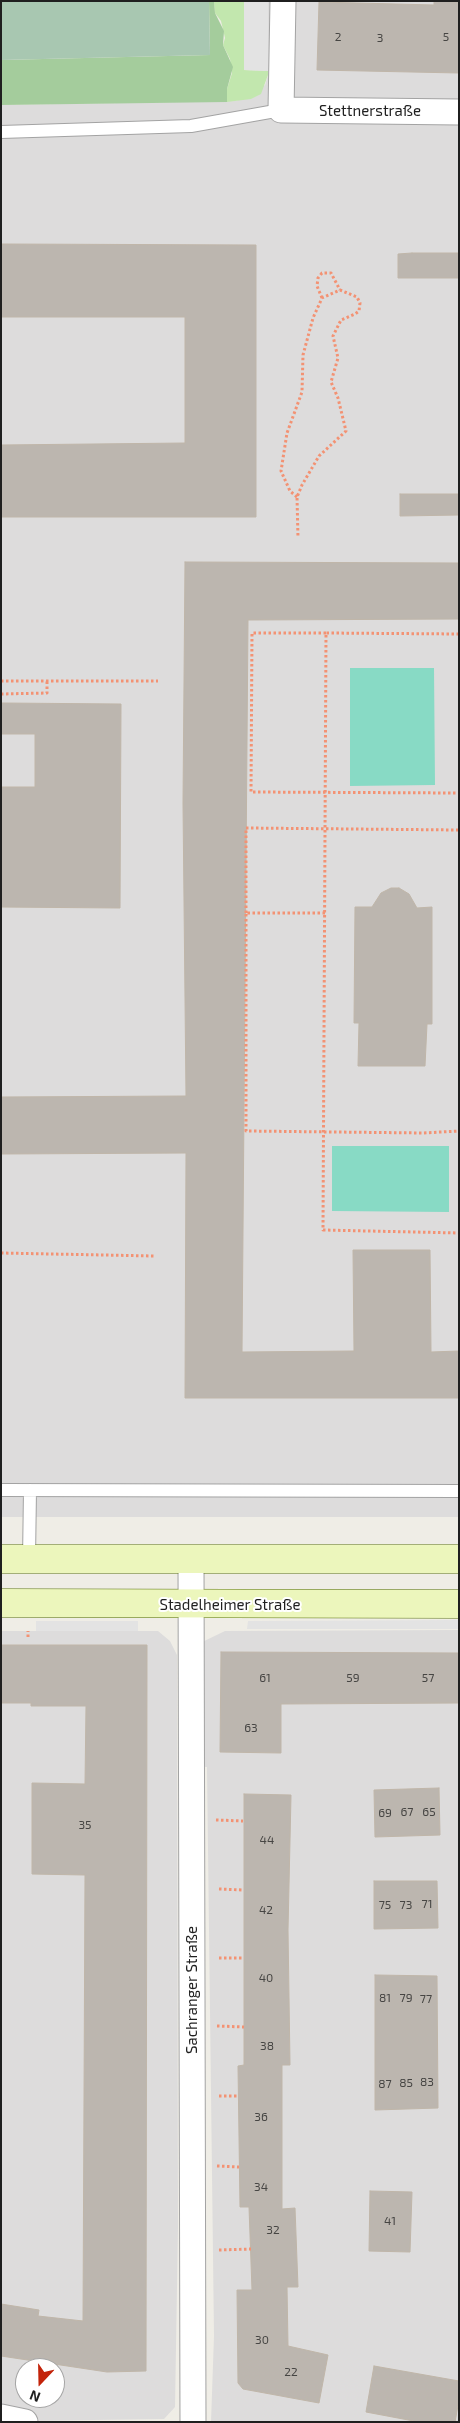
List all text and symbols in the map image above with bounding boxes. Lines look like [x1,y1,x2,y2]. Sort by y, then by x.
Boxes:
house number: 2 [335,30,341,44]
house number: 5 [443,30,449,44]
house number: 3 [377,31,383,45]
street label: Stettnerstraße [319,102,421,120]
street label: Stadelheimer Straße [160,1596,300,1614]
house number: 61 [259,1671,271,1685]
house number: 59 [346,1671,360,1685]
house number: 57 [422,1671,434,1685]
house number: 63 [244,1721,258,1735]
house number: 67 [400,1805,414,1819]
house number: 65 [422,1805,436,1819]
house number: 69 [378,1806,392,1820]
house number: 35 [78,1818,92,1832]
house number: 44 [260,1833,274,1847]
house number: 71 [422,1897,432,1911]
house number: 75 [379,1898,391,1912]
house number: 73 [400,1898,412,1912]
house number: 42 [259,1903,273,1917]
street label: Sachranger Straße [183,1926,201,2054]
house number: 40 [259,1971,273,1985]
house number: 81 [379,1991,391,2005]
house number: 79 [399,1991,413,2005]
house number: 77 [420,1992,432,2006]
house number: 38 [260,2039,274,2053]
house number: 83 [420,2075,434,2089]
house number: 85 [399,2076,413,2090]
house number: 87 [378,2077,392,2091]
house number: 36 [254,2110,268,2124]
house number: 34 [254,2180,268,2194]
house number: 41 [384,2214,396,2228]
house number: 32 [266,2223,280,2237]
house number: 30 [255,2333,269,2347]
north arrow [15,2358,65,2408]
house number: 22 [284,2365,298,2379]
text: N [27,2387,43,2406]

